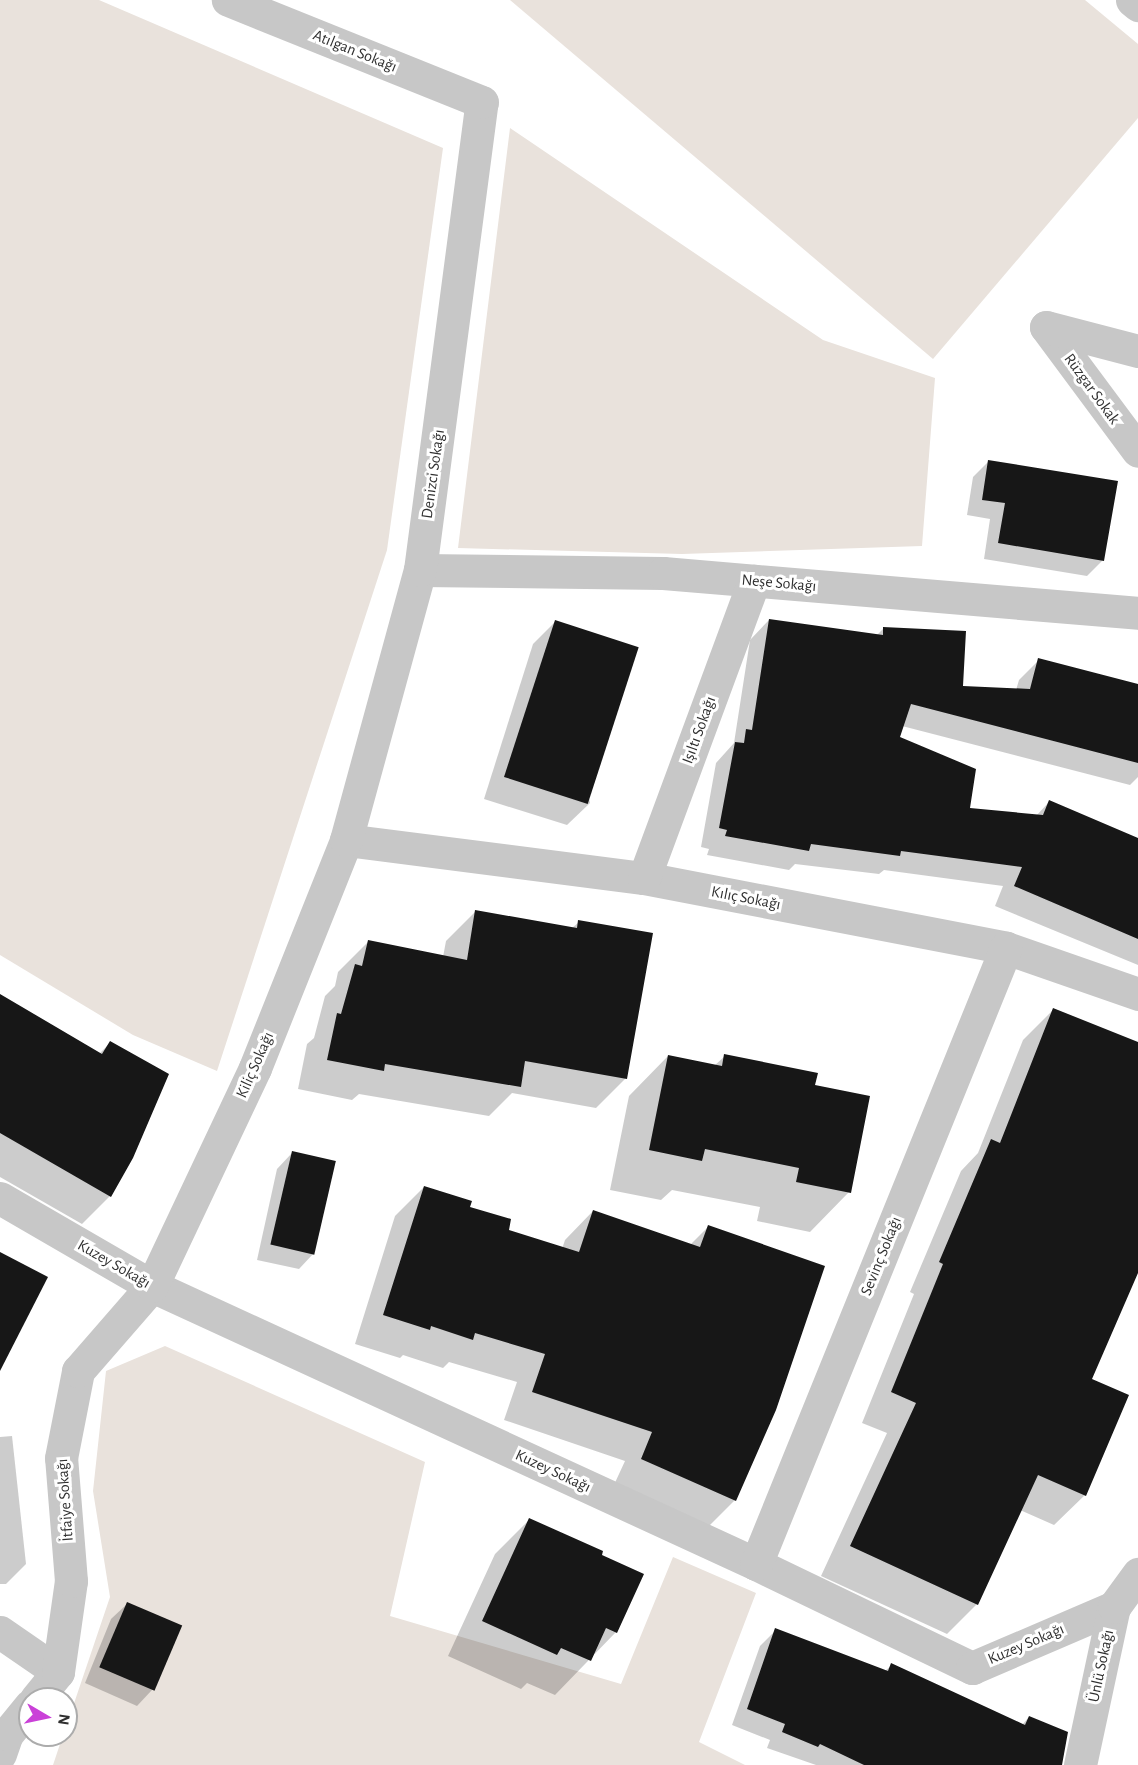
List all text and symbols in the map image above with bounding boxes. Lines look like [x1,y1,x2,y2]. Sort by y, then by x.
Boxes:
street label: Atılgan Sokağı [310,25,400,77]
street label: Rüzgar Sokak [1060,350,1124,428]
street label: Denizci Sokağı [417,428,449,520]
street label: Neşe Sokağı [741,570,817,596]
street label: Işıltı Sokağı [678,694,720,766]
street label: Kılıç Sokağı [710,882,782,914]
street label: Kiliç Sokağı [232,1029,278,1101]
street label: Sevinç Sokağı [856,1214,906,1298]
street label: Kuzey Sokağı [74,1235,154,1293]
street label: Kuzey Sokağı [512,1445,594,1497]
street label: İtfaiye Sokağı [53,1458,77,1542]
street label: Kuzey Sokağı [985,1619,1067,1669]
street label: Ünlü Sokağı [1084,1628,1118,1704]
north arrow [18,1687,78,1747]
text: N [55,1713,73,1726]

